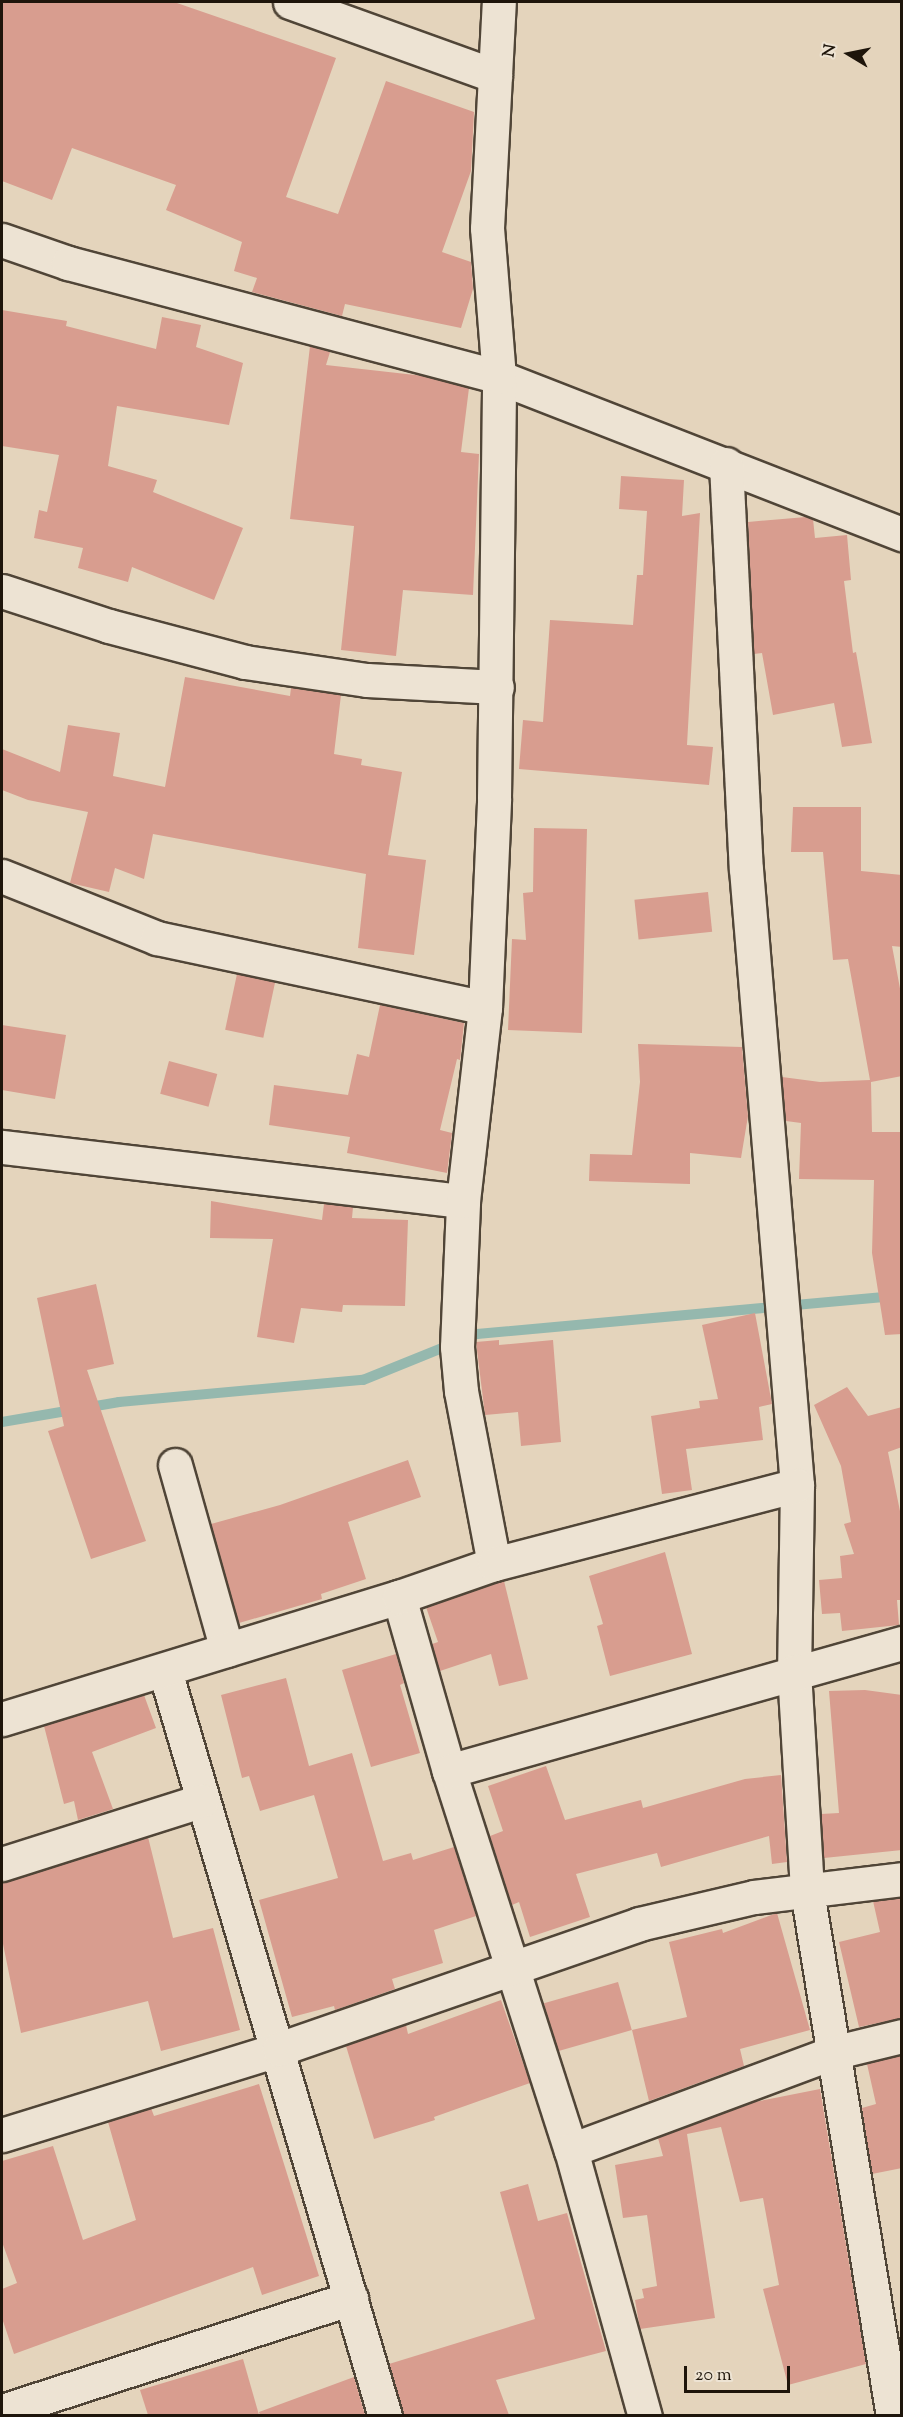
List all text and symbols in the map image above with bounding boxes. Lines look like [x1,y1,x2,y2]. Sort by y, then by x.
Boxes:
north arrow [819,24,879,84]
text: N [818,42,843,59]
scale bar [687,2354,794,2392]
text: 20 m [695,2363,732,2389]

